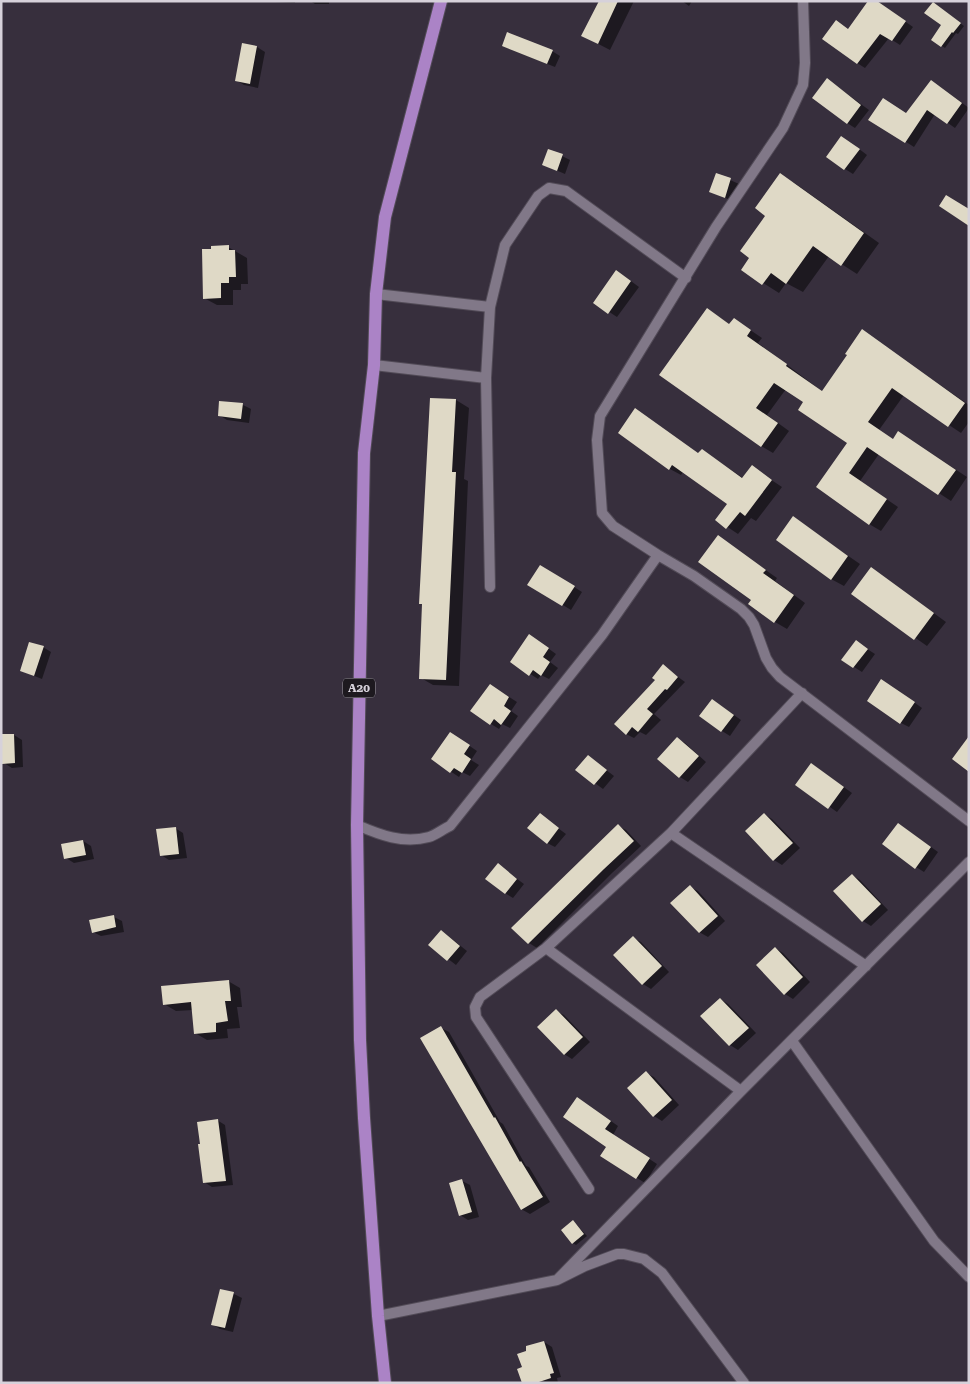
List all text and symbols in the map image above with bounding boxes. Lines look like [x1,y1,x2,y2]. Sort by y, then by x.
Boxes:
road number: A20 [343,678,375,698]

